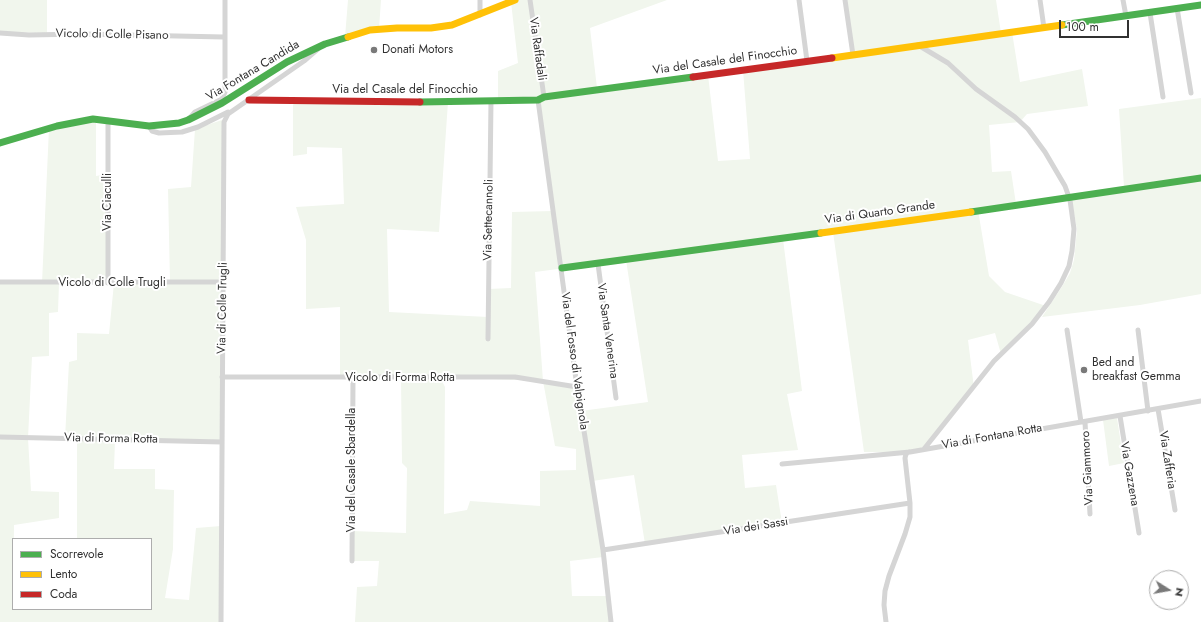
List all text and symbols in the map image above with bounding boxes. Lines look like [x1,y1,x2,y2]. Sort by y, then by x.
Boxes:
scale bar [1061,12,1131,38]
street label: Via Raffadali [525,16,549,82]
text: 100 m [1066,18,1099,36]
street label: Vicolo di Colle Pisano [55,27,169,43]
street label: Via Fontana Candida [204,38,302,104]
place label: Donati Motors [382,43,453,57]
street label: Via del Casale del Finocchio [652,44,798,78]
marker: Donati Motors [369,45,379,55]
street label: Via del Casale del Finocchio [332,83,478,97]
street label: Via Ciaculli [101,173,115,231]
street label: Via Settecannoli [481,179,497,261]
street label: Via di Quarto Grande [824,198,936,228]
street label: Via di Colle Trugli [215,262,231,354]
street label: Vicolo di Colle Trugli [58,276,166,290]
street label: Via Santa Venerina [593,282,621,380]
street label: Via del Fosso di Valpignola [557,291,591,431]
place label: Bed and breakfast Gemma [1092,356,1180,384]
marker: Bed and breakfast Gemma [1079,365,1089,375]
street label: Vicolo di Forma Rotta [345,371,455,385]
street label: Via del Casale Sbardella [345,408,359,532]
street label: Via di Fontana Rotta [941,421,1043,453]
street label: Via Giammoro [1079,430,1097,506]
street label: Via Zafferia [1155,430,1179,490]
street label: Via di Forma Rotta [64,431,158,447]
street label: Via Gazzena [1116,441,1142,507]
street label: Via dei Sassi [723,515,789,539]
legend [12,538,152,610]
text: Scorrevole [50,545,104,563]
text: Lento [50,565,77,583]
north arrow [1149,570,1189,610]
text: Coda [50,585,77,603]
text: N [1171,586,1188,598]

